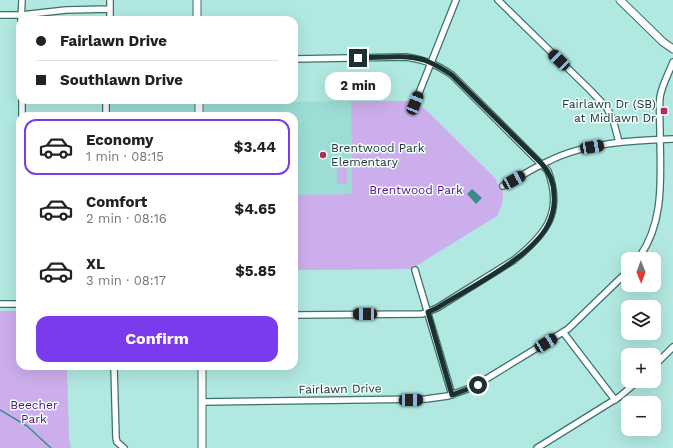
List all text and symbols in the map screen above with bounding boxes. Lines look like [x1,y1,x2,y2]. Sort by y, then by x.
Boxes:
text: Fairlawn Drive [60,32,167,50]
car [546,47,572,73]
route end [349,49,367,67]
text: Southlawn Drive [60,71,183,89]
callout: 2 min [325,72,391,100]
text: 2 min [340,78,376,93]
car [405,90,425,116]
place label: Fairlawn Dr (SB) at Midlawn Dr [562,97,656,125]
marker: Fairlawn Dr (SB) at Midlawn Dr [659,106,669,116]
icon: car [38,129,74,165]
text: Economy [86,131,153,149]
text: $3.44 [234,138,276,156]
car [579,139,605,155]
place label: Brentwood Park Elementary [331,141,425,169]
text: 1 min · 08:15 [86,149,164,164]
marker: Brentwood Park Elementary [318,150,328,160]
car [501,169,527,191]
park label: Brentwood Park [369,183,463,197]
icon: car [38,191,74,227]
text: Comfort [86,193,147,211]
text: $4.65 [235,200,276,218]
text: 2 min · 08:16 [86,211,167,226]
north arrow [621,252,661,292]
map controls [621,252,661,436]
icon: car [38,253,74,289]
text: XL [86,255,105,273]
text: $5.85 [235,262,276,280]
text: 3 min · 08:17 [86,273,166,288]
button: layers [621,300,661,340]
car [353,308,377,320]
button: Confirm [36,316,278,362]
car [533,332,559,354]
button: + [621,348,661,388]
route start [469,376,487,394]
street label: Fairlawn Drive [298,381,382,397]
car [399,394,423,406]
button: − [621,396,661,436]
park label: Beecher Park [10,398,58,426]

